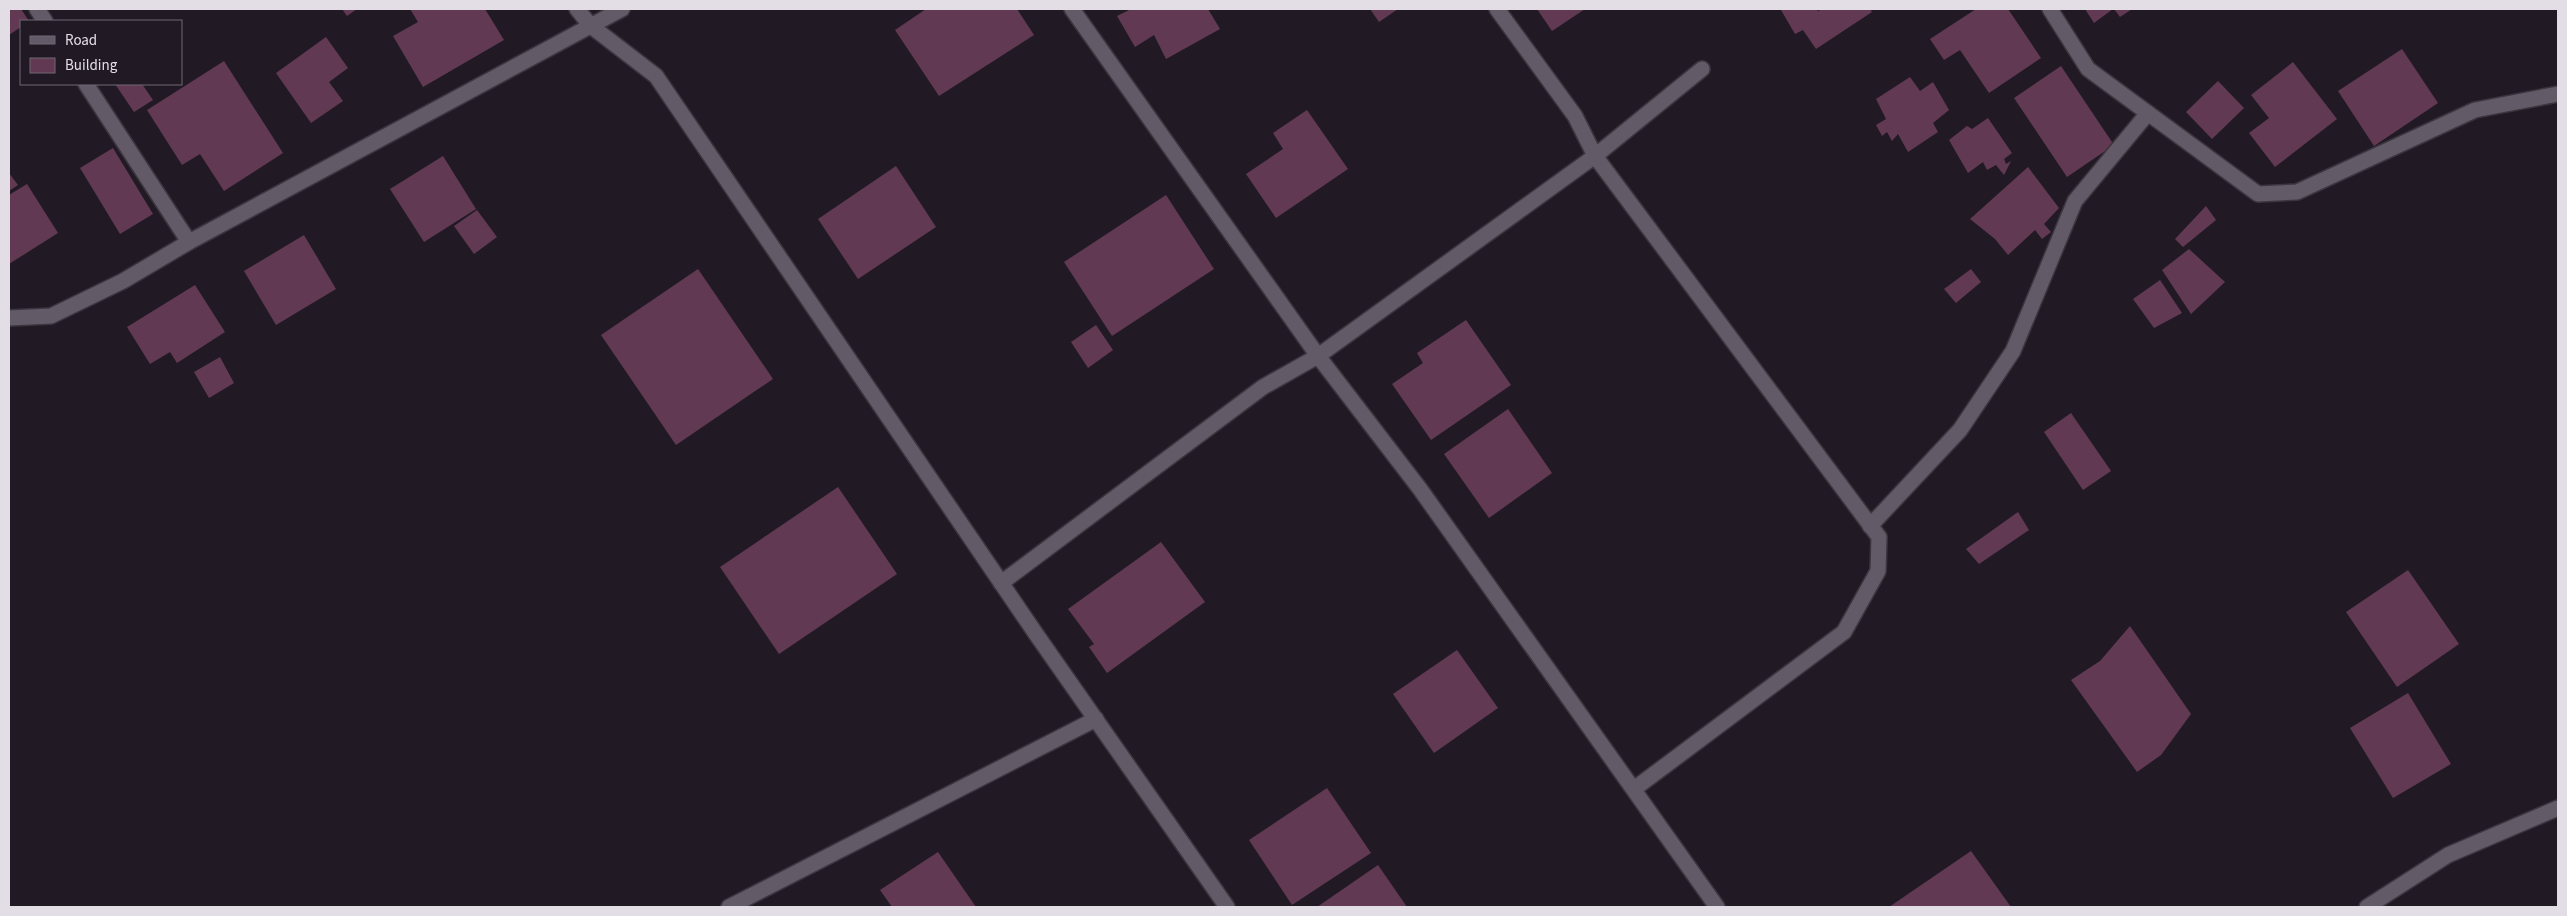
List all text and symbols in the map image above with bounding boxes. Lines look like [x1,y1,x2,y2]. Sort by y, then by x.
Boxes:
legend [20,20,182,85]
text: Road [65,30,97,51]
text: Building [65,55,118,76]

